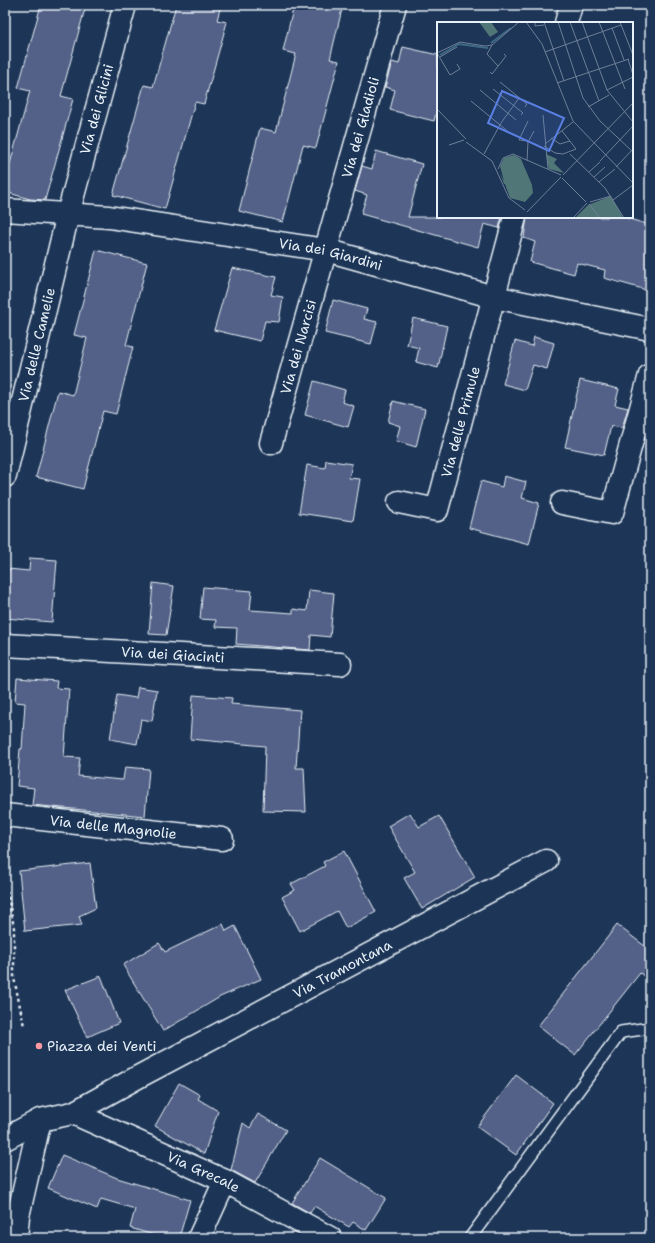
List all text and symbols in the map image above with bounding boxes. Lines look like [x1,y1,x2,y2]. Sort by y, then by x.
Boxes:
inset map [437,22,633,218]
street label: Via dei Glicini [76,62,118,157]
street label: Via dei Gladioli [337,75,383,180]
street label: Via dei Giardini [278,234,384,274]
street label: Via delle Camelie [14,286,59,404]
street label: Via dei Narcisi [276,297,320,396]
street label: Via delle Primule [437,364,484,479]
street label: Via dei Giacinti [120,643,225,666]
street label: Via delle Magnolie [49,811,178,843]
street label: Via Tramontana [290,935,395,1002]
place label: Piazza dei Venti [47,1037,157,1055]
marker: Piazza dei Venti [34,1041,44,1051]
street label: Via Grecale [164,1147,243,1196]

